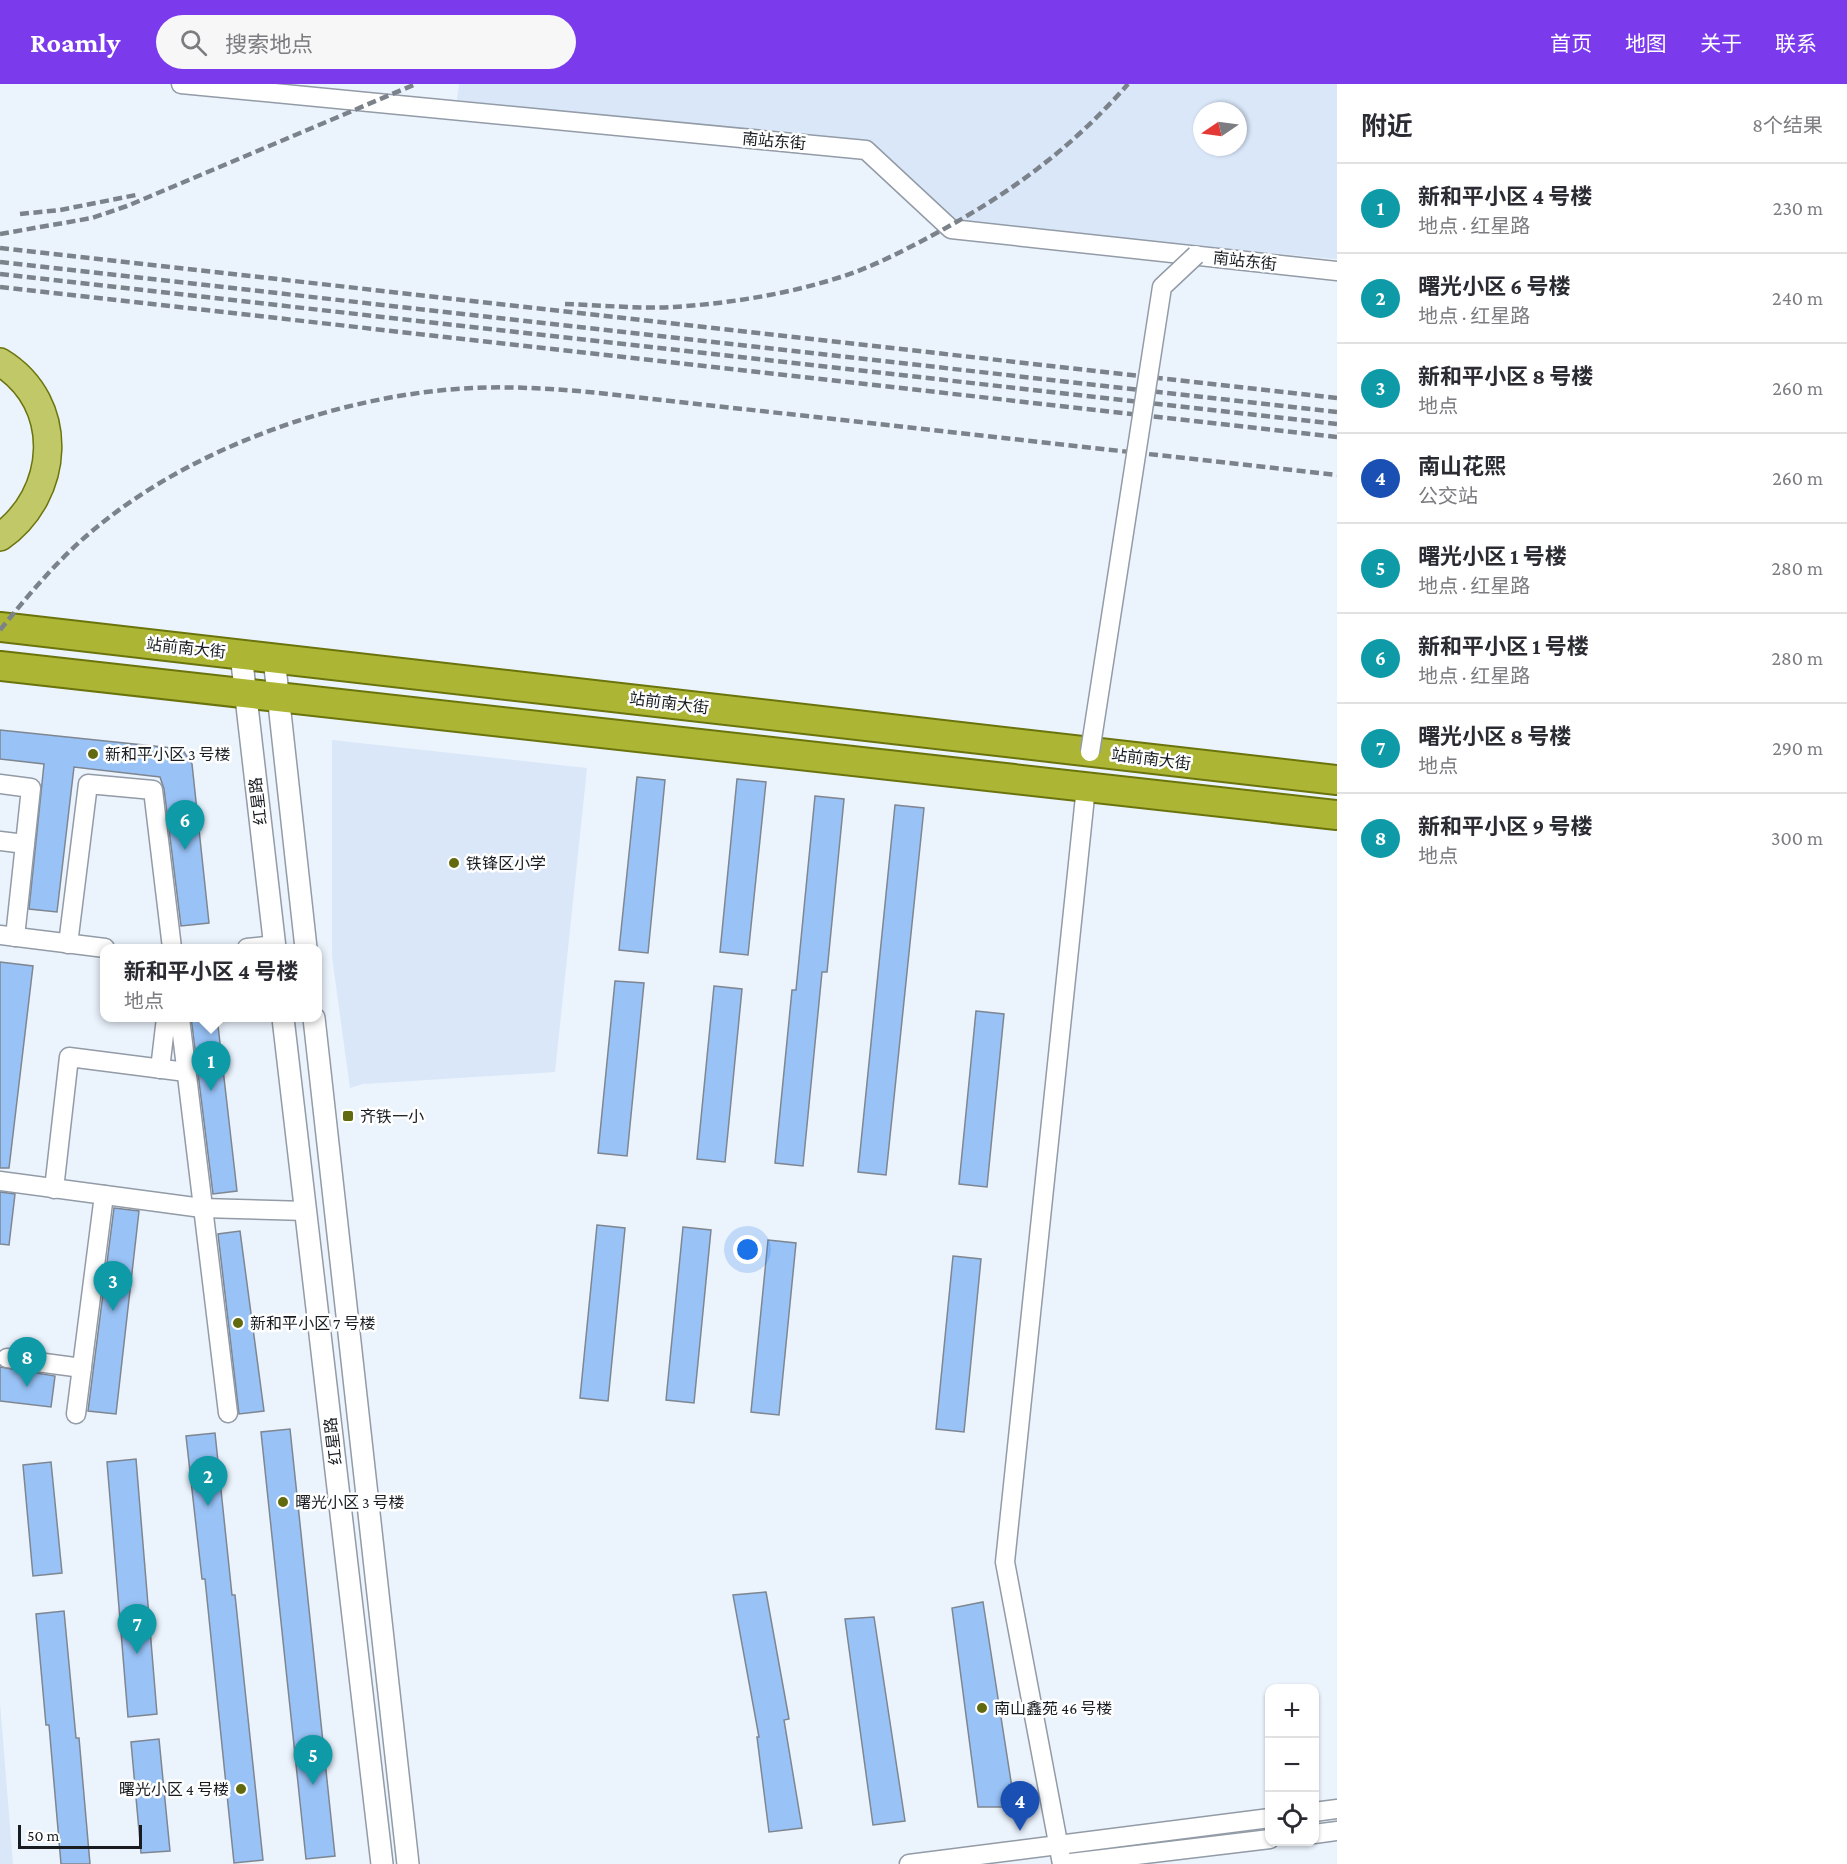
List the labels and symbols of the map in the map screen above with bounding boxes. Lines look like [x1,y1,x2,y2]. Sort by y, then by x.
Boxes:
north arrow [1193,102,1247,156]
street label: 南站东街 [741,130,807,152]
street label: 南站东街 [1212,249,1278,273]
street label: 站前南大街 [145,635,227,661]
street label: 站前南大街 [628,690,710,716]
place label: 新和平小区 3 号楼 [105,746,231,763]
street label: 站前南大街 [1110,746,1192,772]
marker: 新和平小区 3 号楼 [86,747,100,761]
street label: 红星路 [247,776,269,826]
pin: 6 [166,800,204,850]
place label: 铁锋区小学 [466,855,546,872]
marker: 铁锋区小学 [447,856,461,870]
pin: 1 [192,1042,230,1091]
place label: 齐铁一小 [360,1108,424,1125]
marker: 齐铁一小 [341,1109,355,1123]
your location [733,1235,762,1264]
pin: 3 [94,1262,132,1311]
place label: 新和平小区 7 号楼 [250,1315,375,1332]
marker: 新和平小区 7 号楼 [231,1316,245,1330]
pin: 8 [8,1338,46,1387]
street label: 红星路 [322,1416,344,1466]
pin: 2 [188,1456,228,1506]
place label: 曙光小区 3 号楼 [295,1494,405,1511]
marker: 曙光小区 3 号楼 [276,1495,290,1509]
pin: 7 [118,1604,156,1654]
place label: 南山鑫苑 46 号楼 [994,1700,1112,1717]
marker: 南山鑫苑 46 号楼 [975,1701,989,1715]
pin: 5 [294,1736,332,1785]
place label: 曙光小区 4 号楼 [119,1781,229,1798]
marker: 曙光小区 4 号楼 [234,1782,248,1796]
pin: 4 [1000,1782,1040,1831]
scale bar [18,1822,142,1850]

